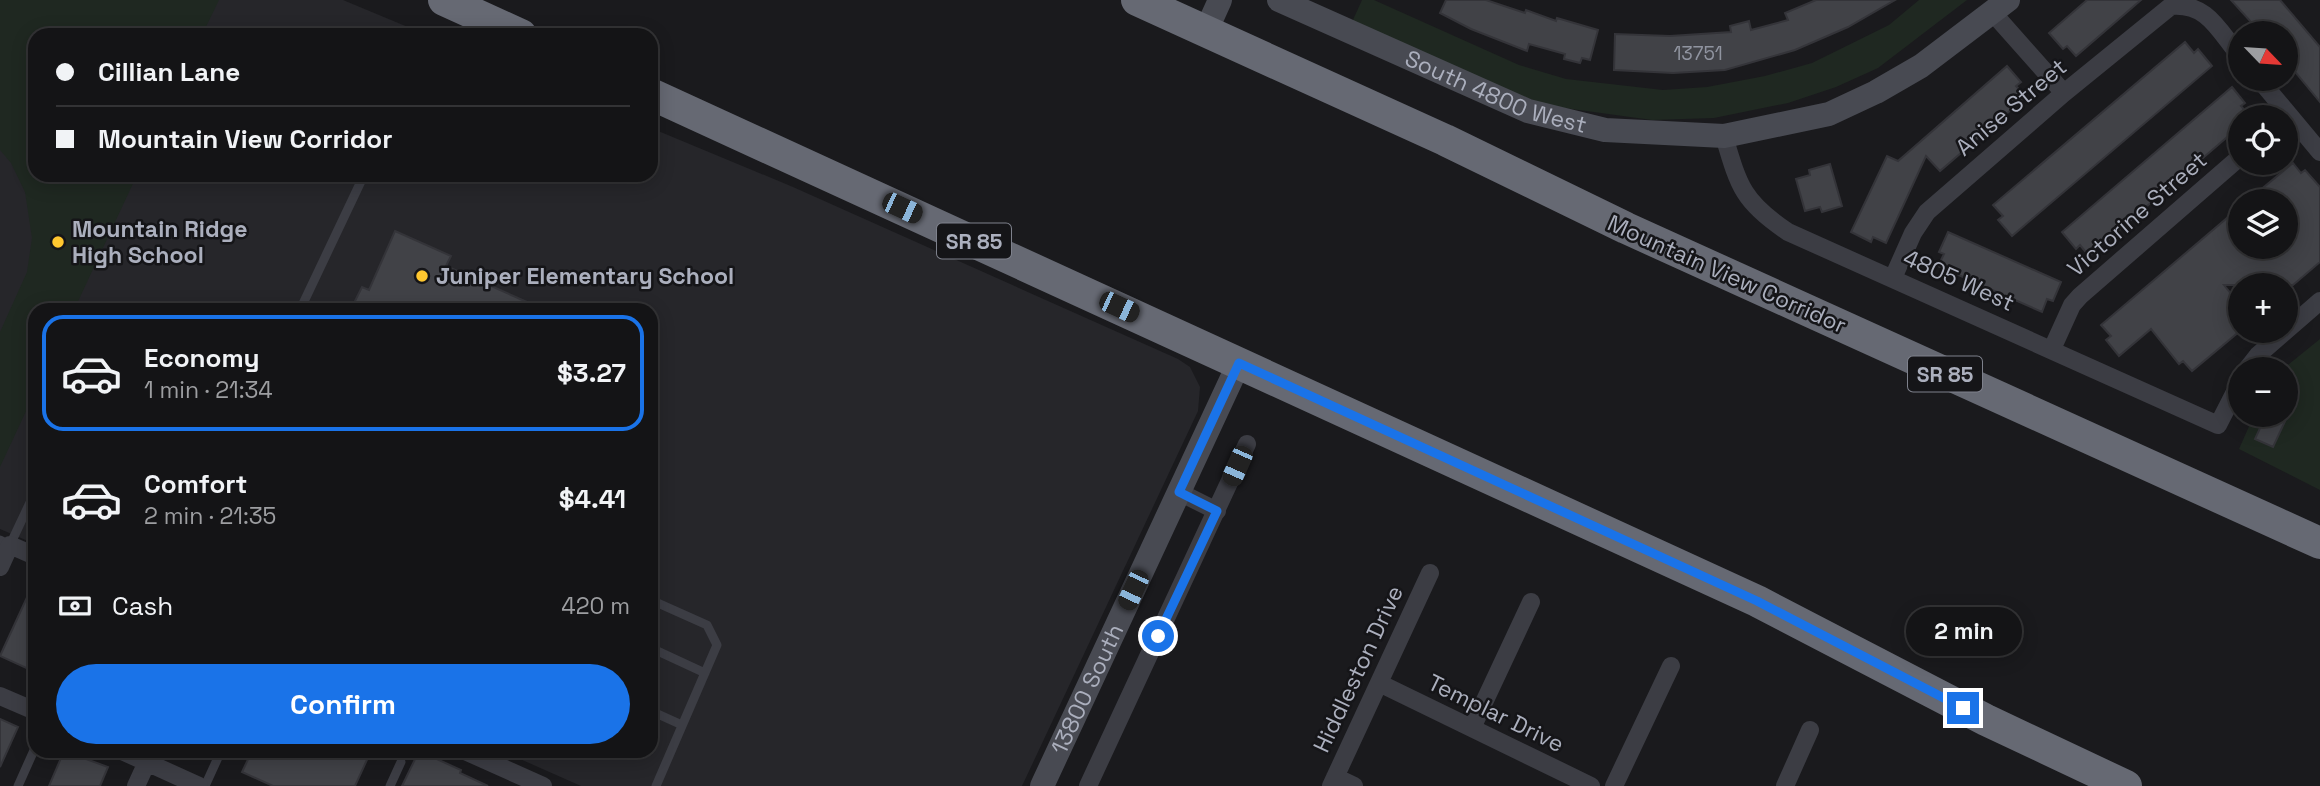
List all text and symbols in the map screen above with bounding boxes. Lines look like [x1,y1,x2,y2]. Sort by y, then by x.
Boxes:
north arrow [2228,21,2298,91]
map controls [2228,21,2298,427]
house number: 13751 [1673,41,1723,66]
street label: South 4800 West [1400,43,1590,140]
street label: Anise Street [1949,52,2073,162]
text: Cillian Lane [98,55,240,89]
button: locate [2228,105,2298,175]
text: Mountain View Corridor [98,122,393,156]
street label: Victorine Street [2061,145,2213,283]
button: layers [2228,189,2298,259]
car [879,190,926,226]
street label: Mountain View Corridor [1603,208,1851,340]
place label: Mountain Ridge High School [72,214,248,270]
road number: SR 85 [937,224,1011,258]
marker: Mountain Ridge High School [50,234,66,250]
street label: 4805 West [1899,242,2019,318]
place label: Juniper Elementary School [436,261,734,291]
marker: Juniper Elementary School [414,268,430,284]
button: + [2228,273,2298,343]
car [1096,289,1143,325]
text: Economy [144,341,260,375]
icon: car [60,342,123,405]
text: $3.27 [557,356,626,390]
road number: SR 85 [1908,356,1982,392]
button: − [2228,357,2298,427]
text: 1 min · 21:34 [144,375,273,405]
car [1219,443,1256,489]
text: Comfort [144,467,247,501]
icon: car [60,468,123,531]
text: $4.41 [559,482,626,516]
text: 2 min · 21:35 [144,501,276,531]
car [1115,567,1152,613]
street label: Hiddleston Drive [1306,581,1410,757]
icon: cash [56,587,94,625]
text: Cash [112,589,173,623]
text: 420 m [561,591,630,621]
callout: 2 min [1905,606,2021,656]
text: 2 min [1934,616,1994,646]
street label: 13800 South [1044,619,1130,759]
route start [1142,620,1174,652]
button: Confirm [56,664,630,744]
street label: Templar Drive [1423,667,1569,759]
route end [1947,692,1979,724]

